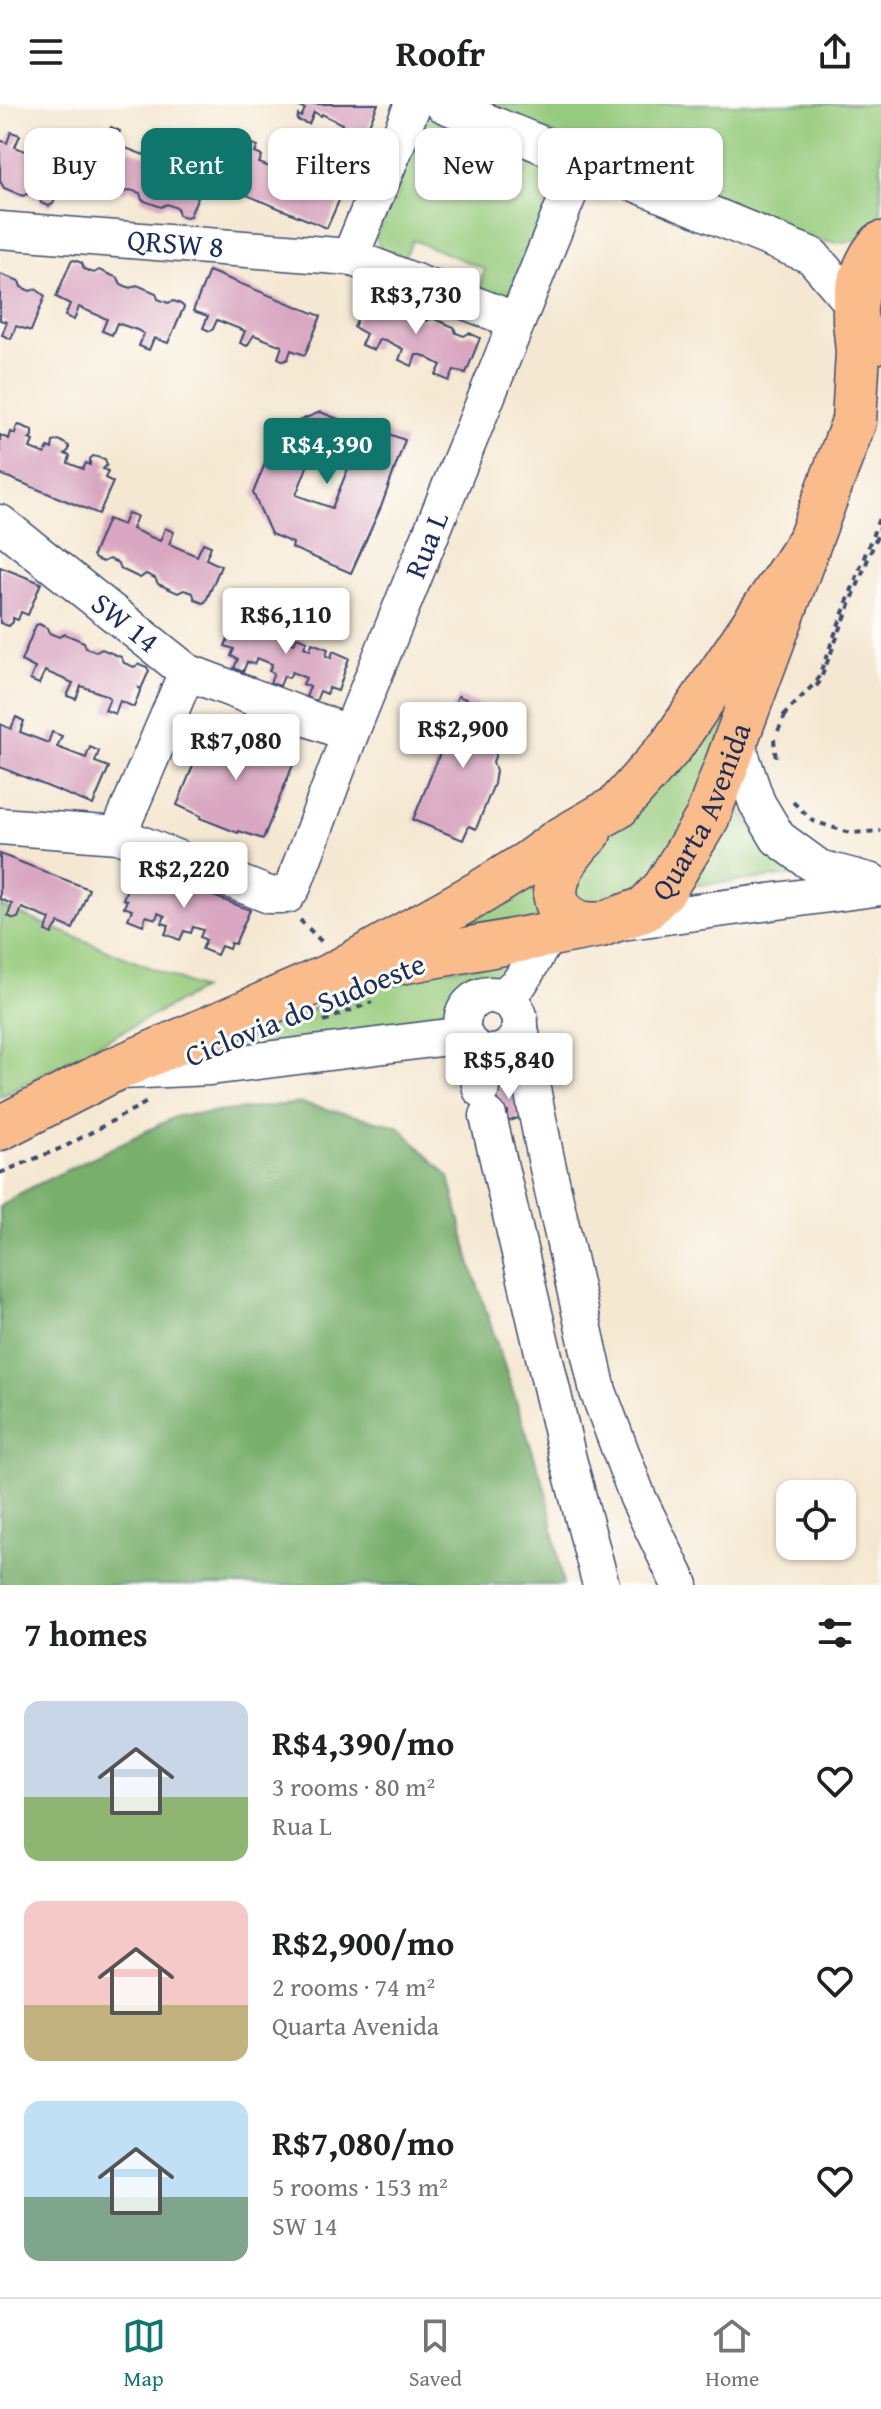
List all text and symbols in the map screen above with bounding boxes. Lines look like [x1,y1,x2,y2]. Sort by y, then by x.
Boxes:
text: Roofr [396,26,485,79]
icon: menu [24,30,68,74]
icon: share [813,30,857,74]
chip: Buy [24,128,125,200]
chip: Rent [141,128,252,200]
chip: Filters [268,128,399,200]
chip: New [415,128,522,200]
chip: Apartment [538,128,723,200]
street label: QRSW 8 [126,217,225,268]
pin: R$3,730 [342,268,490,336]
text: R$3,730 [371,274,461,313]
pin: R$4,390 [253,418,401,486]
text: R$4,390 [282,424,372,463]
street label: Rua L [392,504,459,585]
street label: SW 14 [82,581,169,663]
pin: R$6,110 [212,588,360,656]
text: R$6,110 [241,594,331,633]
pin: R$2,900 [389,702,537,770]
text: R$2,900 [418,708,508,747]
pin: R$7,080 [162,714,310,782]
street label: Quarta Avenida [641,716,761,911]
text: R$7,080 [191,720,281,759]
pin: R$2,220 [110,842,258,910]
text: R$2,220 [139,848,229,887]
street label: Ciclovia do Sudoeste [178,941,431,1077]
pin: R$5,840 [435,1033,583,1101]
text: R$5,840 [464,1039,554,1078]
map controls [776,1480,856,1560]
button: locate [776,1480,856,1560]
text: 7 homes [24,1609,148,1658]
icon: filters [813,1611,857,1655]
text: R$4,390/mo [272,1718,454,1767]
icon: home [88,1733,184,1829]
icon: heart [813,1759,857,1803]
text: 3 rooms · 80 m² [272,1767,435,1806]
text: Rua L [272,1806,332,1845]
text: R$2,900/mo [272,1918,454,1967]
icon: home [88,1933,184,2029]
icon: heart [813,1959,857,2003]
text: 2 rooms · 74 m² [272,1967,435,2006]
text: Quarta Avenida [272,2006,439,2045]
text: R$7,080/mo [272,2118,454,2167]
icon: home [88,2133,184,2229]
icon: heart [813,2159,857,2203]
text: 5 rooms · 153 m² [272,2167,448,2206]
text: SW 14 [272,2206,338,2245]
tab: Map [122,2314,166,2394]
tab: Saved [409,2314,462,2394]
tab: Home [705,2314,759,2394]

